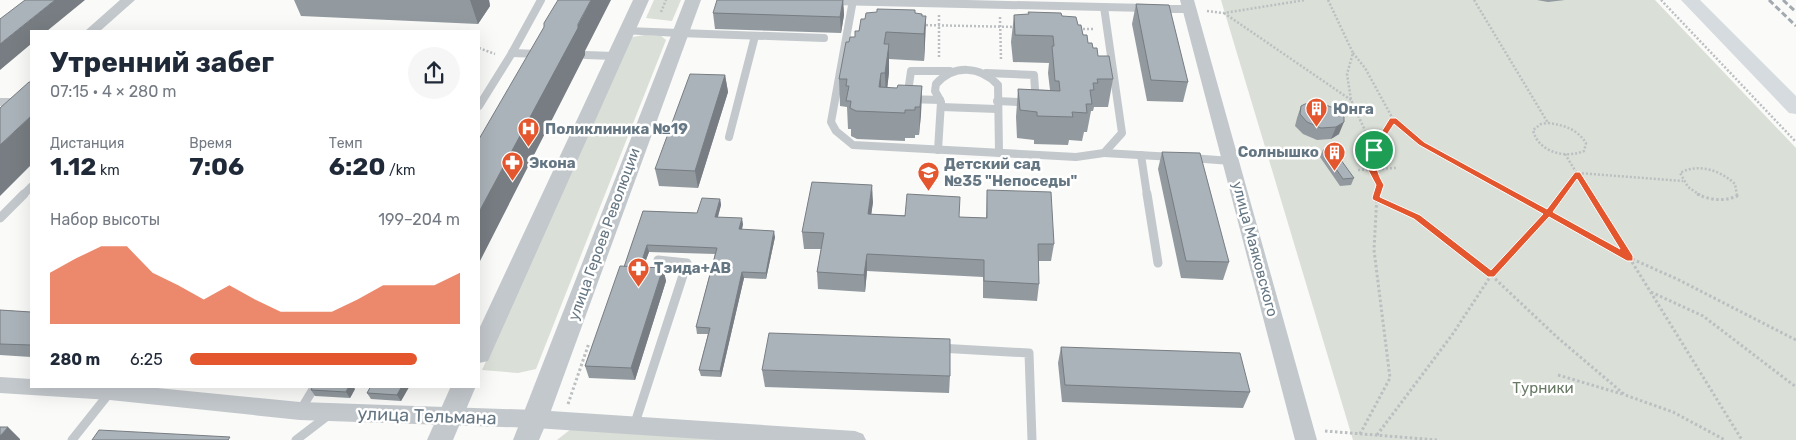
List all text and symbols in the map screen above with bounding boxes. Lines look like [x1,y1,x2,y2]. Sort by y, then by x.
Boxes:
text: Утренний забег [50,46,274,79]
button: share [408,47,460,99]
text: 07:15 · 4 × 280 m [50,82,177,101]
building icon: Юнга [1305,97,1329,128]
place label: Юнга [1333,100,1374,118]
hospital icon: Поликлиника №19 [517,117,541,148]
place label: Поликлиника №19 [545,120,688,138]
pin [1353,129,1395,171]
text: Дистанция [50,135,124,152]
text: Время [189,135,232,152]
text: Темп [329,135,362,152]
icon: arrive [1360,136,1388,164]
building icon: Солнышко [1323,140,1347,171]
place label: Солнышко [1238,143,1319,161]
street label: улица Героев Революции [564,145,644,323]
pharmacy icon: Экона [501,151,525,182]
text: 1.12 [50,152,97,181]
text: 7:06 [189,152,244,181]
text: 6:20 [329,152,385,181]
place label: Экона [529,154,576,172]
place label: Детский сад №35 "Непоседы" [944,155,1077,190]
school or university icon: Детский сад №35 "Непоседы" [916,161,940,192]
text: km [97,162,120,179]
text: /km [385,162,415,179]
street label: улица Маяковского [1228,179,1282,319]
text: Набор высоты [50,210,160,229]
text: 199–204 m [378,210,460,229]
pharmacy icon: Тэида+АВ [626,256,650,287]
place label: Тэида+АВ [654,259,731,277]
text: 280 m [50,350,100,369]
text: 6:25 [130,350,163,369]
park label: Турники [1512,379,1574,397]
street label: улица Тельмана [357,403,497,429]

